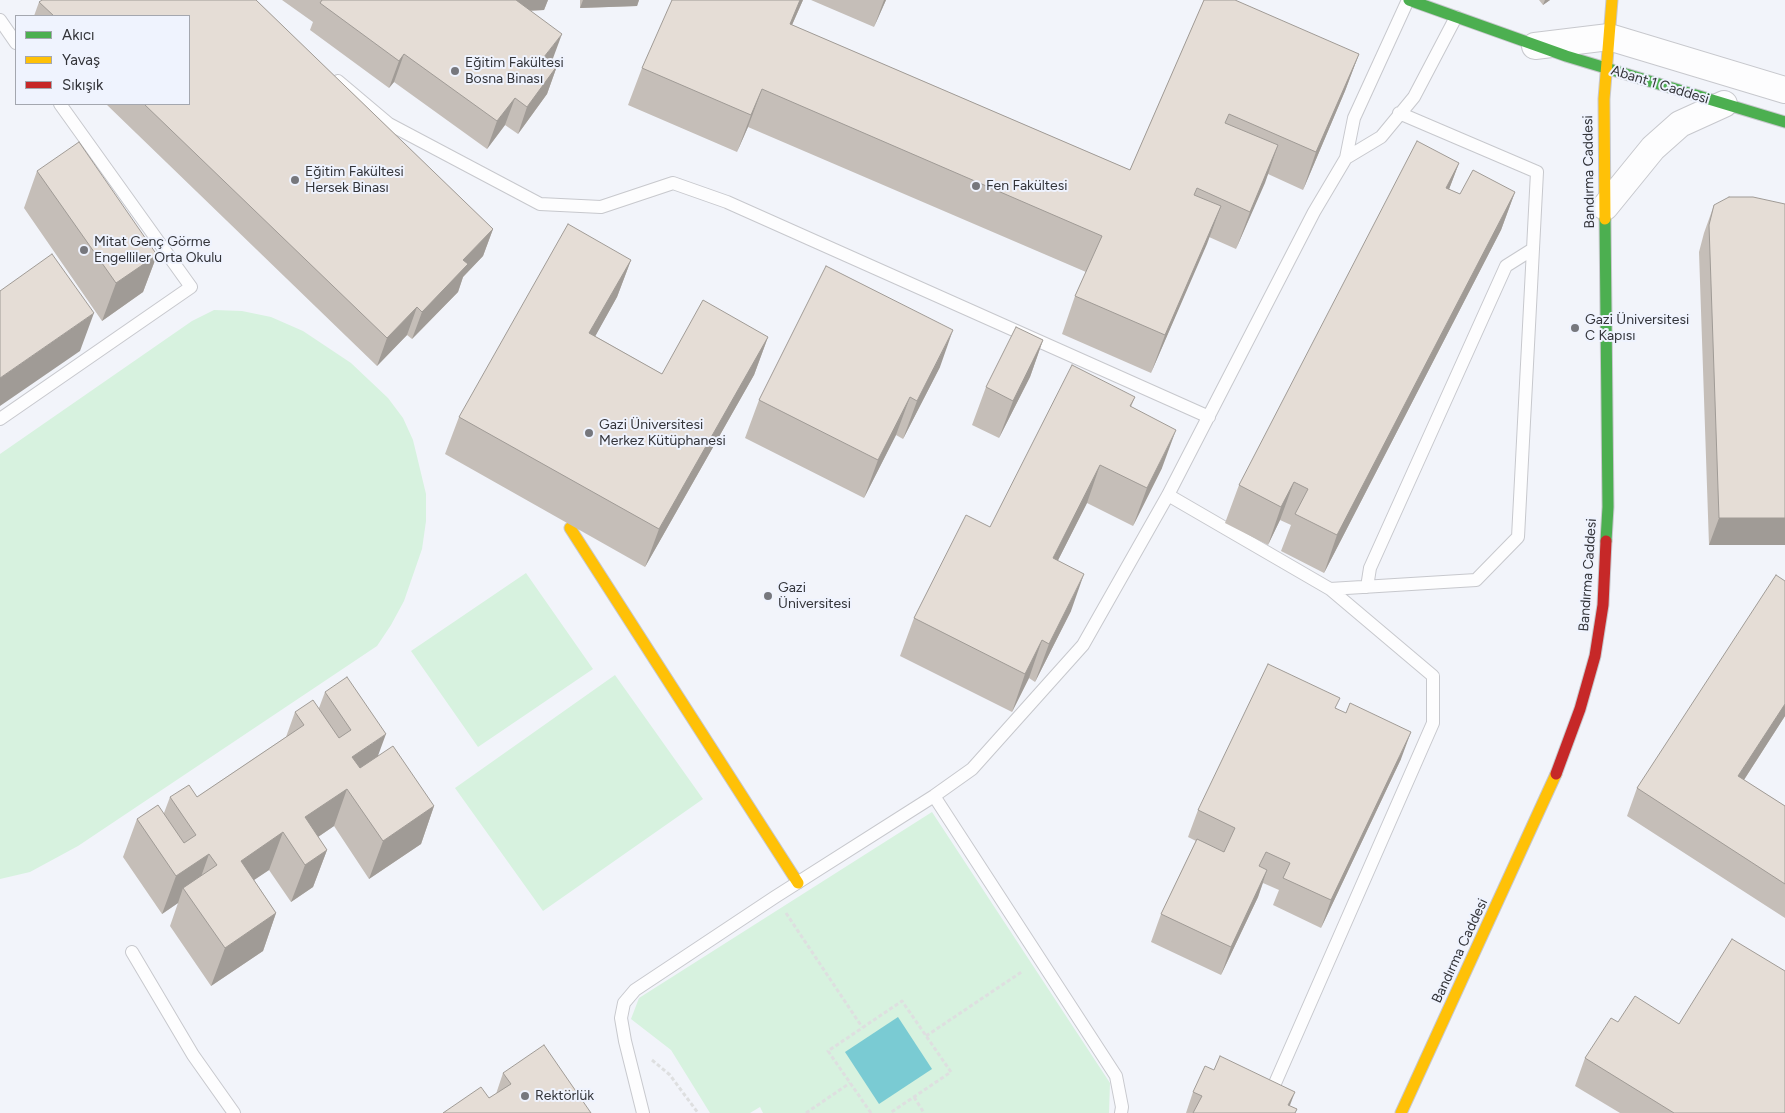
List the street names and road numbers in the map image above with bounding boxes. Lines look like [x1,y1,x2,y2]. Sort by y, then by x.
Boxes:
street label: Abant 1 Caddesi [1609,62,1711,108]
street label: Bandırma Caddesi [1580,115,1598,229]
street label: Bandırma Caddesi [1576,518,1600,632]
street label: Bandırma Caddesi [1428,896,1492,1006]

